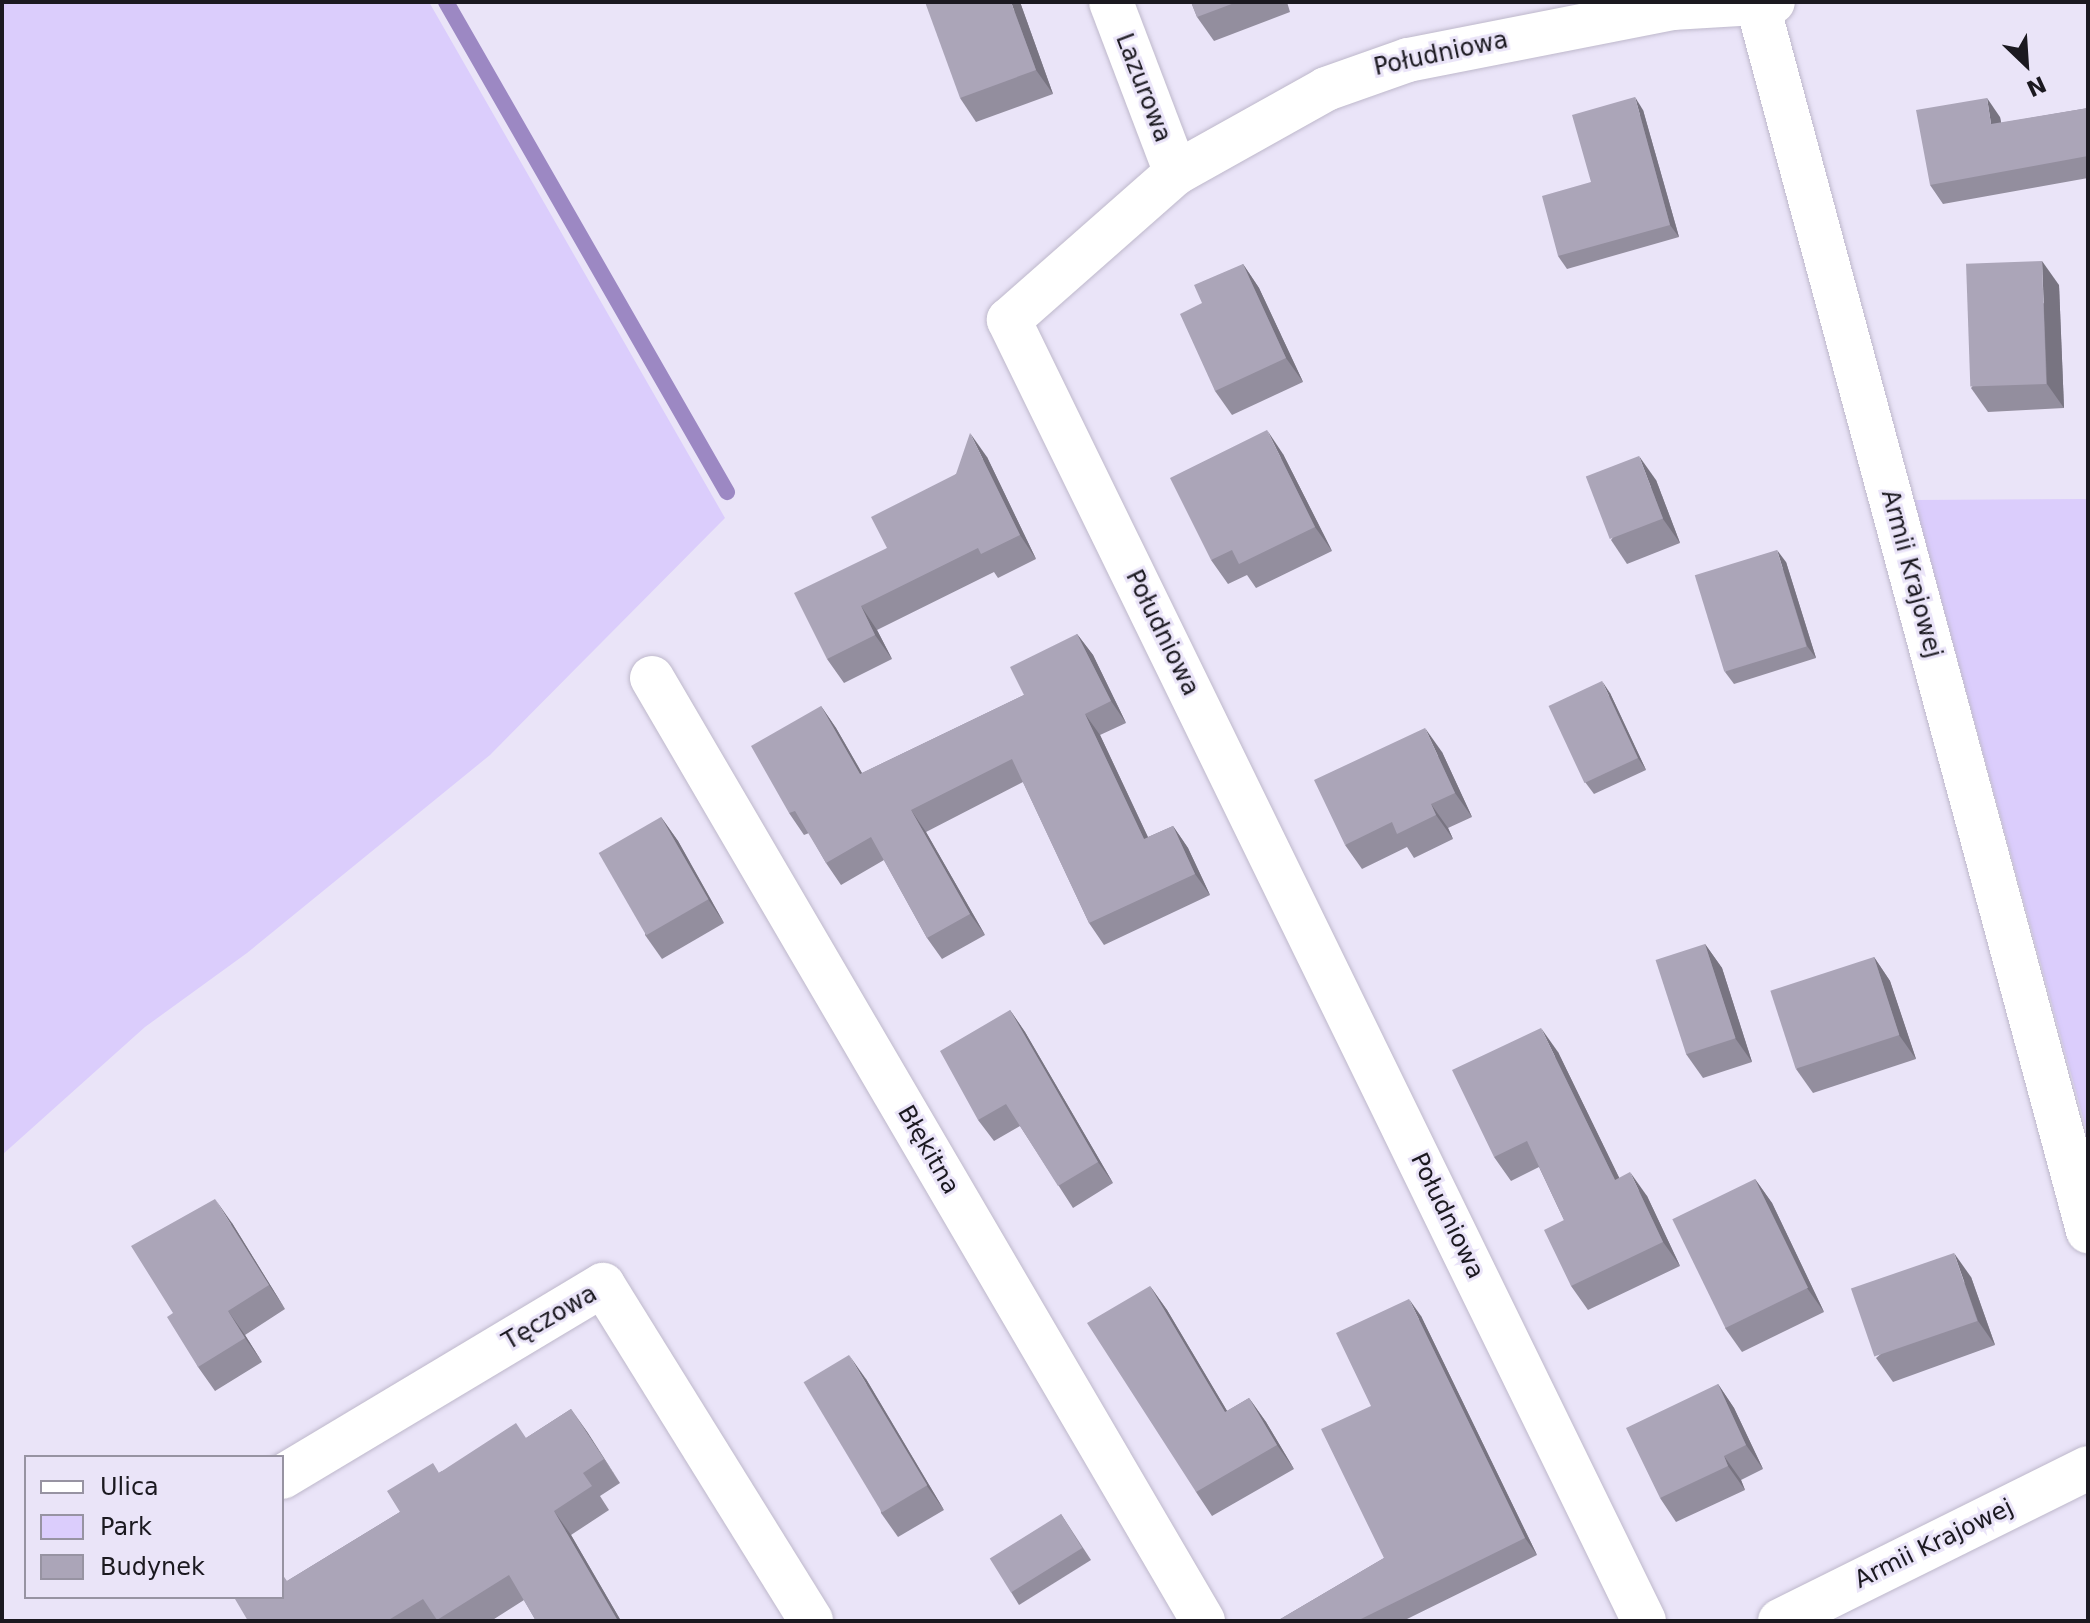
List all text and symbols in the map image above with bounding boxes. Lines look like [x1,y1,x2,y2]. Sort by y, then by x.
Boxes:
north arrow [1986,24,2066,104]
street label: Południowa [1371,26,1511,82]
street label: Lazurowa [1109,30,1177,146]
text: N [2023,71,2050,101]
street label: Armii Krajowej [1875,487,1947,661]
street label: Południowa [1119,565,1205,701]
street label: Błękitna [891,1100,965,1200]
street label: Południowa [1404,1148,1490,1284]
street label: Tęczowa [498,1279,602,1357]
legend [24,1455,284,1599]
text: Ulica [100,1473,159,1501]
street label: Armii Krajowej [1850,1493,2018,1595]
text: Park [100,1513,152,1541]
text: Budynek [100,1553,205,1581]

